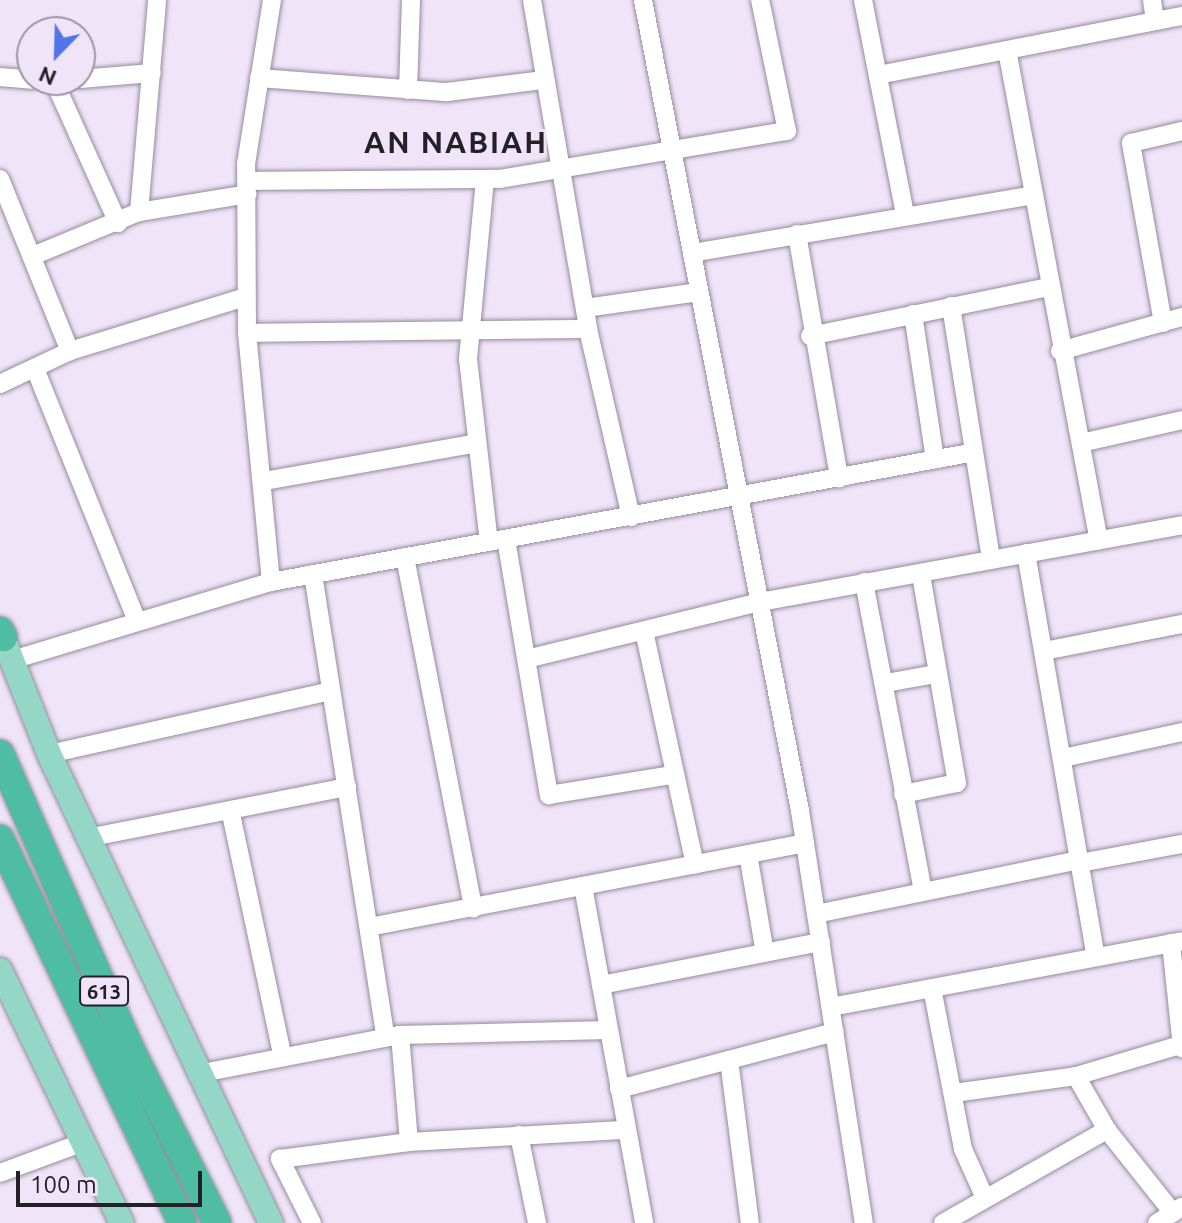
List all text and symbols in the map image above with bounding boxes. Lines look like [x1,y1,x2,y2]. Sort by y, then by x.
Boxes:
north arrow [16,16,96,96]
text: N [35,62,60,91]
district label: AN NABIAH [364,124,548,160]
road number: 613 [78,975,130,1007]
scale bar [20,1155,206,1205]
text: 100 m [30,1171,97,1198]

